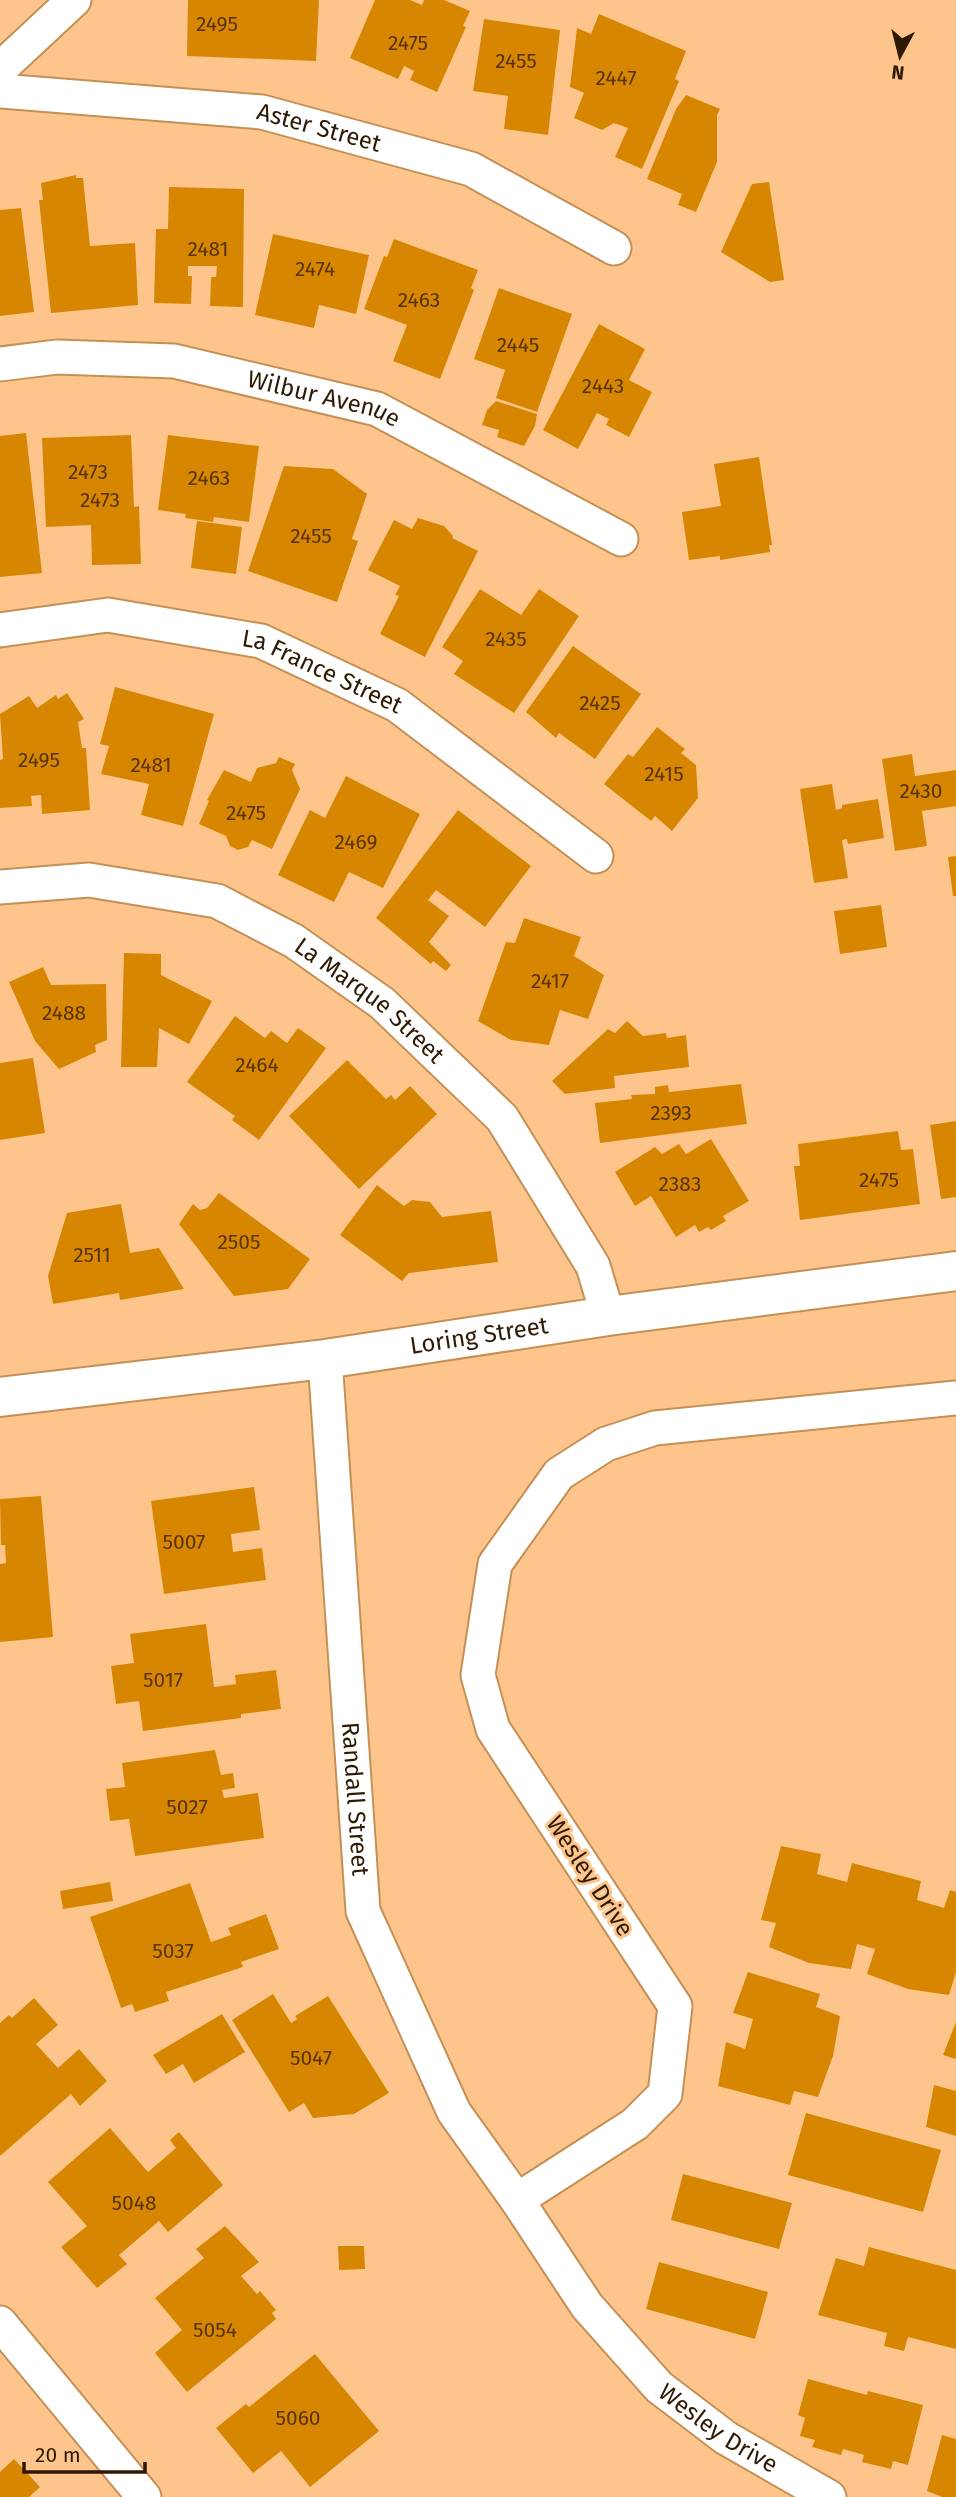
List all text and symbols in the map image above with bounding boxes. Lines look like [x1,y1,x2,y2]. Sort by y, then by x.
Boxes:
house number: 2495 [196,11,238,37]
north arrow [865,21,935,91]
house number: 2475 [388,30,428,56]
house number: 2455 [495,48,537,74]
text: N [890,60,906,85]
house number: 2447 [596,65,637,91]
street label: Aster Street [254,97,384,158]
house number: 2481 [187,236,229,262]
house number: 2474 [295,256,335,282]
house number: 2463 [398,287,440,313]
house number: 2445 [497,332,539,358]
street label: Wilbur Avenue [245,365,405,433]
house number: 2443 [582,373,624,399]
house number: 2473 [68,459,108,485]
house number: 2463 [188,465,230,491]
house number: 2473 [80,487,120,513]
house number: 2455 [290,523,332,549]
street label: La France Street [240,624,407,720]
house number: 2435 [485,626,527,652]
house number: 2425 [579,690,621,716]
house number: 2495 [18,747,60,773]
house number: 2481 [130,752,172,778]
house number: 2415 [644,761,684,787]
house number: 2430 [900,778,942,804]
house number: 2475 [226,800,266,826]
house number: 2469 [335,829,377,855]
street label: La Marque Street [289,932,450,1069]
house number: 2417 [531,968,569,994]
house number: 2488 [42,1000,86,1026]
house number: 2464 [235,1052,279,1078]
house number: 2393 [650,1100,692,1126]
house number: 2475 [859,1167,899,1193]
house number: 2383 [659,1171,701,1197]
house number: 2505 [217,1229,261,1255]
house number: 2511 [73,1242,111,1268]
street label: Loring Street [408,1311,550,1360]
house number: 5007 [163,1529,205,1555]
house number: 5017 [143,1667,183,1693]
street label: Randall Street [336,1721,375,1877]
house number: 5027 [166,1794,208,1820]
street label: Wesley Drive [541,1810,639,1942]
house number: 5037 [152,1938,194,1964]
house number: 5047 [290,2045,332,2071]
house number: 5048 [112,2190,156,2216]
house number: 5054 [193,2317,237,2343]
street label: Wesley Drive [653,2378,783,2479]
house number: 5060 [275,2405,321,2431]
scale bar [24,2430,145,2474]
text: 20 m [35,2442,81,2468]

